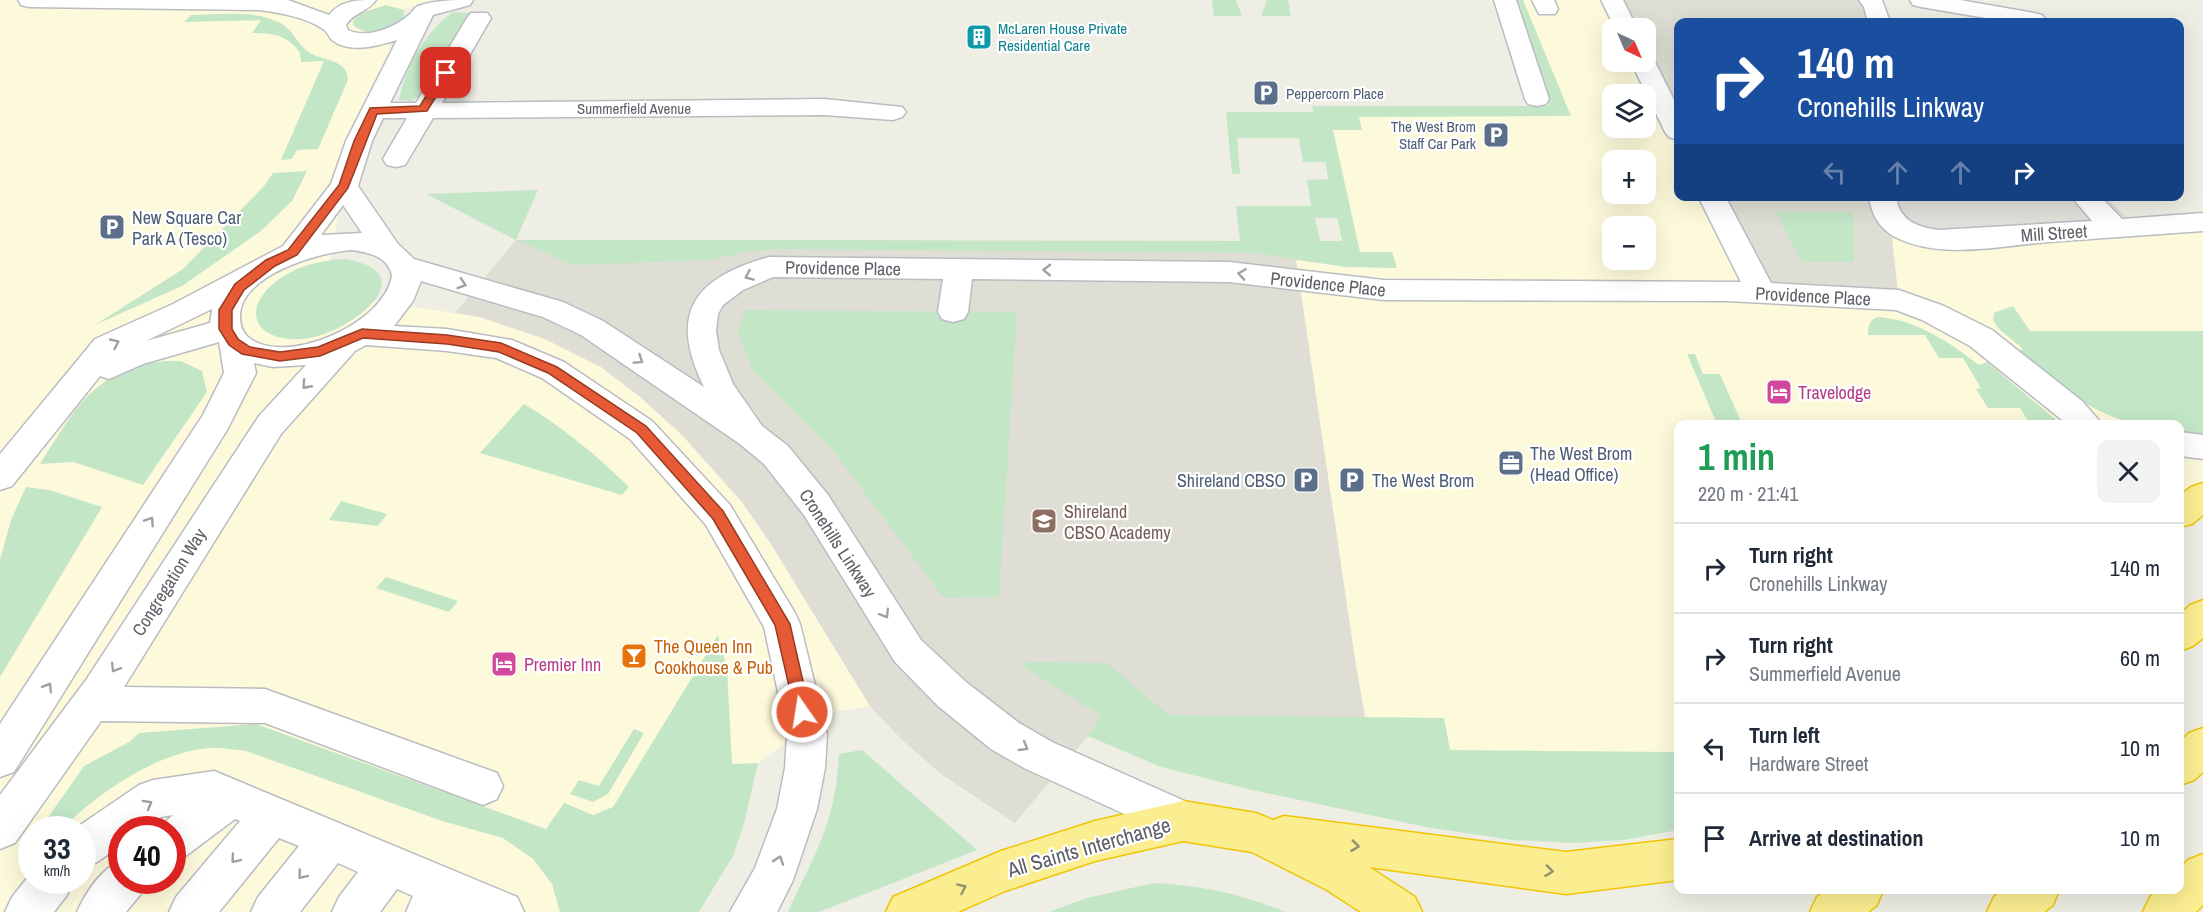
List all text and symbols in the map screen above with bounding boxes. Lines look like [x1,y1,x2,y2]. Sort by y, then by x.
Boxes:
place label: McLaren House Private Residential Care [998,18,1127,56]
north arrow [1602,18,1656,72]
map controls [1602,18,1656,270]
building icon: McLaren House Private Residential Care [964,22,994,52]
text: 140 m [1797,35,1895,91]
icon: right [1698,42,1776,120]
pin [420,47,471,98]
icon: arrive [429,56,462,89]
parking icon: Peppercorn Place [1251,78,1281,108]
place label: Peppercorn Place [1286,83,1384,104]
button: layers [1602,84,1656,138]
text: Cronehills Linkway [1797,89,1984,125]
street label: Summerfield Avenue [577,98,691,119]
place label: The West Brom Staff Car Park [1391,116,1477,154]
parking icon: The West Brom Staff Car Park [1481,120,1511,150]
button: + [1602,150,1656,204]
icon: left [1818,156,1851,189]
icon: ahead [1881,156,1914,189]
icon: ahead [1944,156,1977,189]
icon: right [2007,156,2040,189]
place label: New Square Car Park A (Tesco) [132,205,241,251]
parking icon: New Square Car Park A (Tesco) [97,212,127,242]
button: − [1602,216,1656,270]
street label: Mill Street [2020,218,2088,248]
street label: Providence Place [785,254,901,282]
one-way arrow [1042,264,1051,276]
street label: Providence Place [1269,266,1387,302]
one-way arrow [1237,268,1246,280]
one-way arrow [744,269,755,281]
one-way arrow [456,277,467,289]
street label: Providence Place [1755,280,1871,312]
one-way arrow [108,338,119,350]
one-way arrow [632,353,643,364]
hotel icon: Travelodge [1764,377,1794,407]
one-way arrow [302,379,313,389]
place label: Travelodge [1798,380,1871,405]
text: 1 min [1698,433,1775,481]
button: close [2097,440,2160,503]
place label: The West Brom (Head Office) [1530,441,1632,487]
office icon: The West Brom (Head Office) [1496,448,1526,478]
parking icon: Shireland CBSO [1291,465,1321,495]
parking icon: The West Brom [1337,465,1367,495]
place label: Shireland CBSO [1177,468,1286,493]
place label: The West Brom [1372,468,1474,493]
text: 220 m · 21:41 [1698,480,1798,507]
street label: Cronehills Linkway [794,484,883,603]
place label: Shireland CBSO Academy [1064,499,1171,545]
school or university icon: Shireland CBSO Academy [1029,506,1059,536]
one-way arrow [143,517,155,527]
street label: Congregation Way [126,523,212,641]
text: Turn right [1749,540,1833,570]
icon: right [1698,552,1731,585]
text: 140 m [2110,553,2160,583]
text: Cronehills Linkway [1749,570,1888,597]
one-way arrow [877,608,888,619]
text: Turn right [1749,630,1833,660]
place label: The Queen Inn Cookhouse & Pub [654,634,773,680]
bar icon: The Queen Inn Cookhouse & Pub [619,641,649,671]
icon: right [1698,642,1731,675]
text: 60 m [2120,643,2160,673]
hotel icon: Premier Inn [489,649,519,679]
place label: Premier Inn [524,652,601,677]
text: Summerfield Avenue [1749,660,1901,687]
one-way arrow [111,662,123,672]
position arrow [770,680,834,744]
one-way arrow [40,683,52,693]
text: Turn left [1749,720,1820,750]
icon: left [1698,732,1731,765]
text: 10 m [2120,733,2160,763]
one-way arrow [1018,740,1028,752]
text: Hardware Street [1749,750,1868,777]
one-way arrow [142,799,152,811]
street label: All Saints Interchange [1003,810,1174,884]
speed limit sign: 40 [108,816,186,894]
icon: arrive [1698,822,1731,855]
text: Arrive at destination [1749,823,1923,853]
text: 10 m [2120,823,2160,853]
text: 33 [43,828,71,868]
one-way arrow [1351,839,1360,851]
one-way arrow [231,853,242,864]
one-way arrow [772,856,785,866]
text: km/h [44,860,70,881]
one-way arrow [1544,864,1553,876]
one-way arrow [298,868,309,879]
one-way arrow [955,884,966,896]

